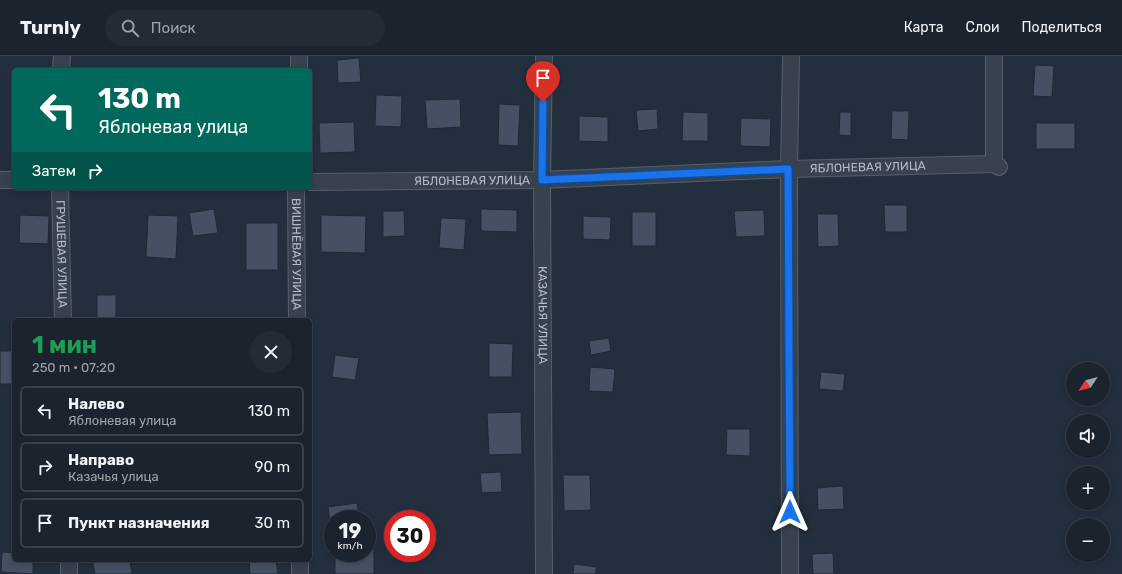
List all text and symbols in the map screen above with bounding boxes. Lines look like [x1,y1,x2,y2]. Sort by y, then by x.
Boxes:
search box [105,10,385,46]
text: Turnly [20,16,81,39]
icon: search [119,17,141,39]
text: Поиск [151,19,196,37]
text: Карта [904,19,944,36]
text: Слои [966,19,1000,36]
text: Поделиться [1022,19,1102,36]
pin [526,61,560,102]
icon: arrive [532,67,554,89]
text: 130 m [98,82,181,115]
icon: left [32,84,84,136]
text: Яблоневая улица [98,116,248,138]
street label: ЯБЛОНЕВАЯ УЛИЦА [810,159,926,175]
icon: right [84,160,106,182]
text: Затем [32,162,76,180]
street label: ЯБЛОНЕВАЯ УЛИЦА [414,173,530,188]
street label: ВИШНЁВАЯ УЛИЦА [289,198,304,310]
street label: ГРУШЕВАЯ УЛИЦА [53,200,70,308]
street label: КАЗАЧЬЯ УЛИЦА [535,266,550,364]
text: 1 мин [32,331,97,359]
button: close [250,331,292,373]
text: 250 m · 07:20 [32,360,115,375]
north arrow [1066,362,1110,406]
map controls [1066,362,1110,562]
text: Налево [68,395,125,413]
icon: left [34,400,56,422]
text: 130 m [248,402,290,420]
text: Яблоневая улица [68,413,176,428]
button: sound [1066,414,1110,458]
text: Направо [68,451,134,469]
icon: right [34,456,56,478]
text: 90 m [255,458,290,476]
button: + [1066,466,1110,510]
text: Казачья улица [68,469,159,484]
position arrow [769,491,811,533]
speed limit sign: 30 [384,510,436,562]
icon: arrive [34,512,56,534]
text: Пункт назначения [68,514,210,532]
text: 30 m [254,514,290,532]
button: − [1066,518,1110,562]
text: 19 [339,519,361,543]
text: km/h [338,540,362,552]

